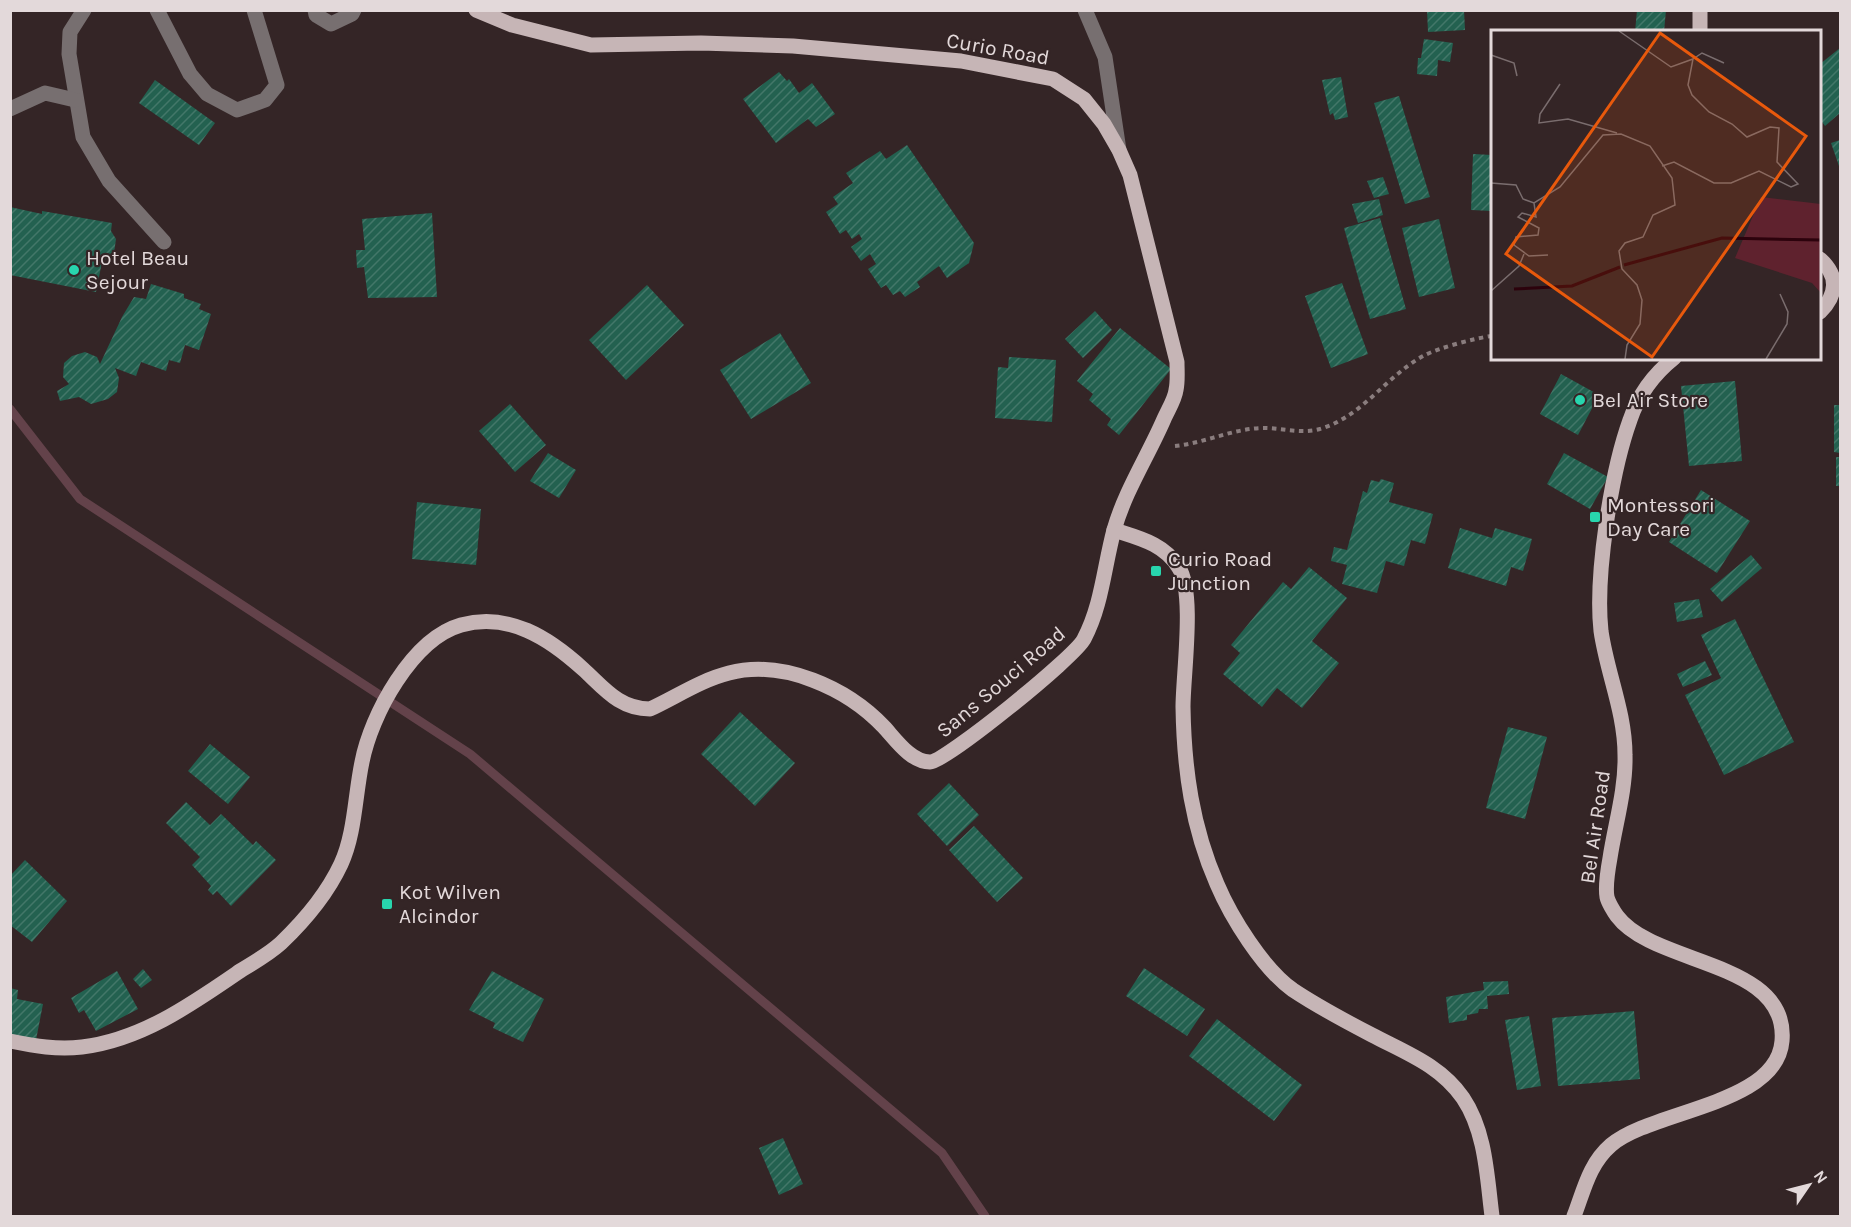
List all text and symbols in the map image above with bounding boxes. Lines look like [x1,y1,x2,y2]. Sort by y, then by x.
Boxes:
street label: Curio Road [945,28,1051,70]
inset map [1491,30,1821,360]
place label: Hotel Beau Sejour [86,246,189,294]
marker: Hotel Beau Sejour [67,263,81,277]
place label: Bel Air Store [1592,388,1708,412]
marker: Bel Air Store [1573,393,1587,407]
place label: Montessori Day Care [1607,493,1715,541]
marker: Montessori Day Care [1588,510,1602,524]
place label: Curio Road Junction [1168,547,1272,595]
marker: Curio Road Junction [1149,564,1163,578]
street label: Sans Souci Road [932,621,1070,743]
street label: Bel Air Road [1575,769,1615,885]
place label: Kot Wilven Alcindor [399,880,501,928]
marker: Kot Wilven Alcindor [380,897,394,911]
north arrow [1779,1155,1839,1215]
text: N [1810,1167,1832,1187]

